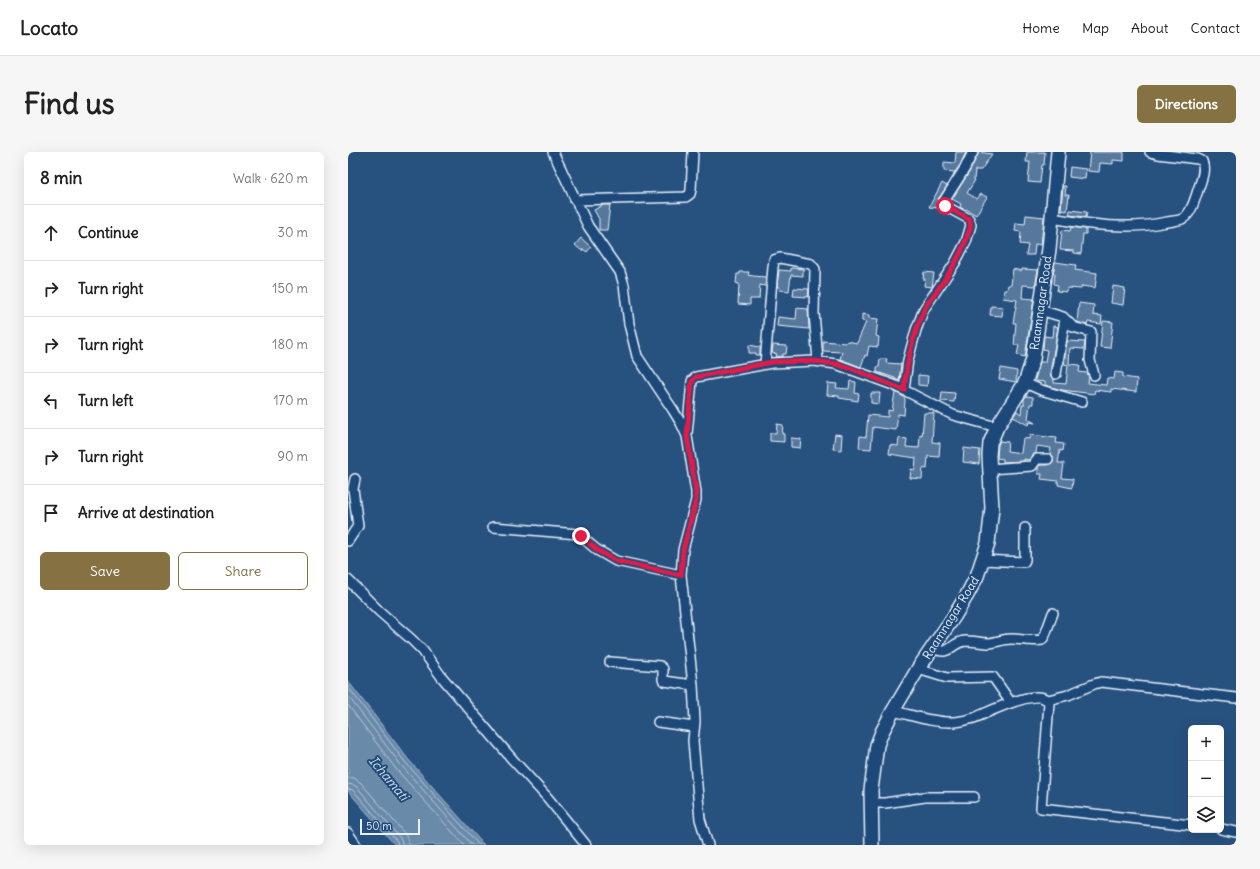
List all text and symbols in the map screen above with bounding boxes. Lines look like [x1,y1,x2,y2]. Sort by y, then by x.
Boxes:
text: Locato [20,16,78,40]
text: Home [1022,19,1060,37]
text: Map [1082,19,1109,37]
text: About [1131,19,1169,37]
text: Contact [1191,19,1240,37]
button: Directions [1137,85,1236,123]
text: Find us [24,86,115,122]
text: 8 min [40,167,82,189]
text: Walk · 620 m [233,170,308,187]
route start [936,197,954,215]
icon: ahead [40,222,62,244]
text: Continue [78,223,139,242]
text: 30 m [278,224,308,241]
street label: Raamnagar Road [1026,255,1055,351]
icon: right [40,278,62,300]
text: Turn right [78,279,143,298]
text: 150 m [272,280,308,297]
icon: right [40,334,62,356]
text: Turn right [78,335,143,354]
text: 180 m [272,336,308,353]
icon: left [40,390,62,412]
text: Turn left [78,391,133,410]
text: 170 m [273,392,308,409]
icon: right [40,446,62,468]
text: Turn right [78,447,143,466]
text: 90 m [277,448,308,465]
icon: arrive [40,502,62,524]
text: Arrive at destination [78,503,214,522]
route end [572,527,590,545]
button: Save [40,552,170,590]
button: Share [178,552,308,590]
street label: Raamnagar Road [919,573,982,662]
map controls [1188,725,1224,833]
button: + [1188,725,1224,761]
water label: Ichamati [365,753,413,806]
button: − [1188,761,1224,797]
button: layers [1188,797,1224,833]
scale bar [360,817,420,836]
text: 50 m [366,819,392,833]

